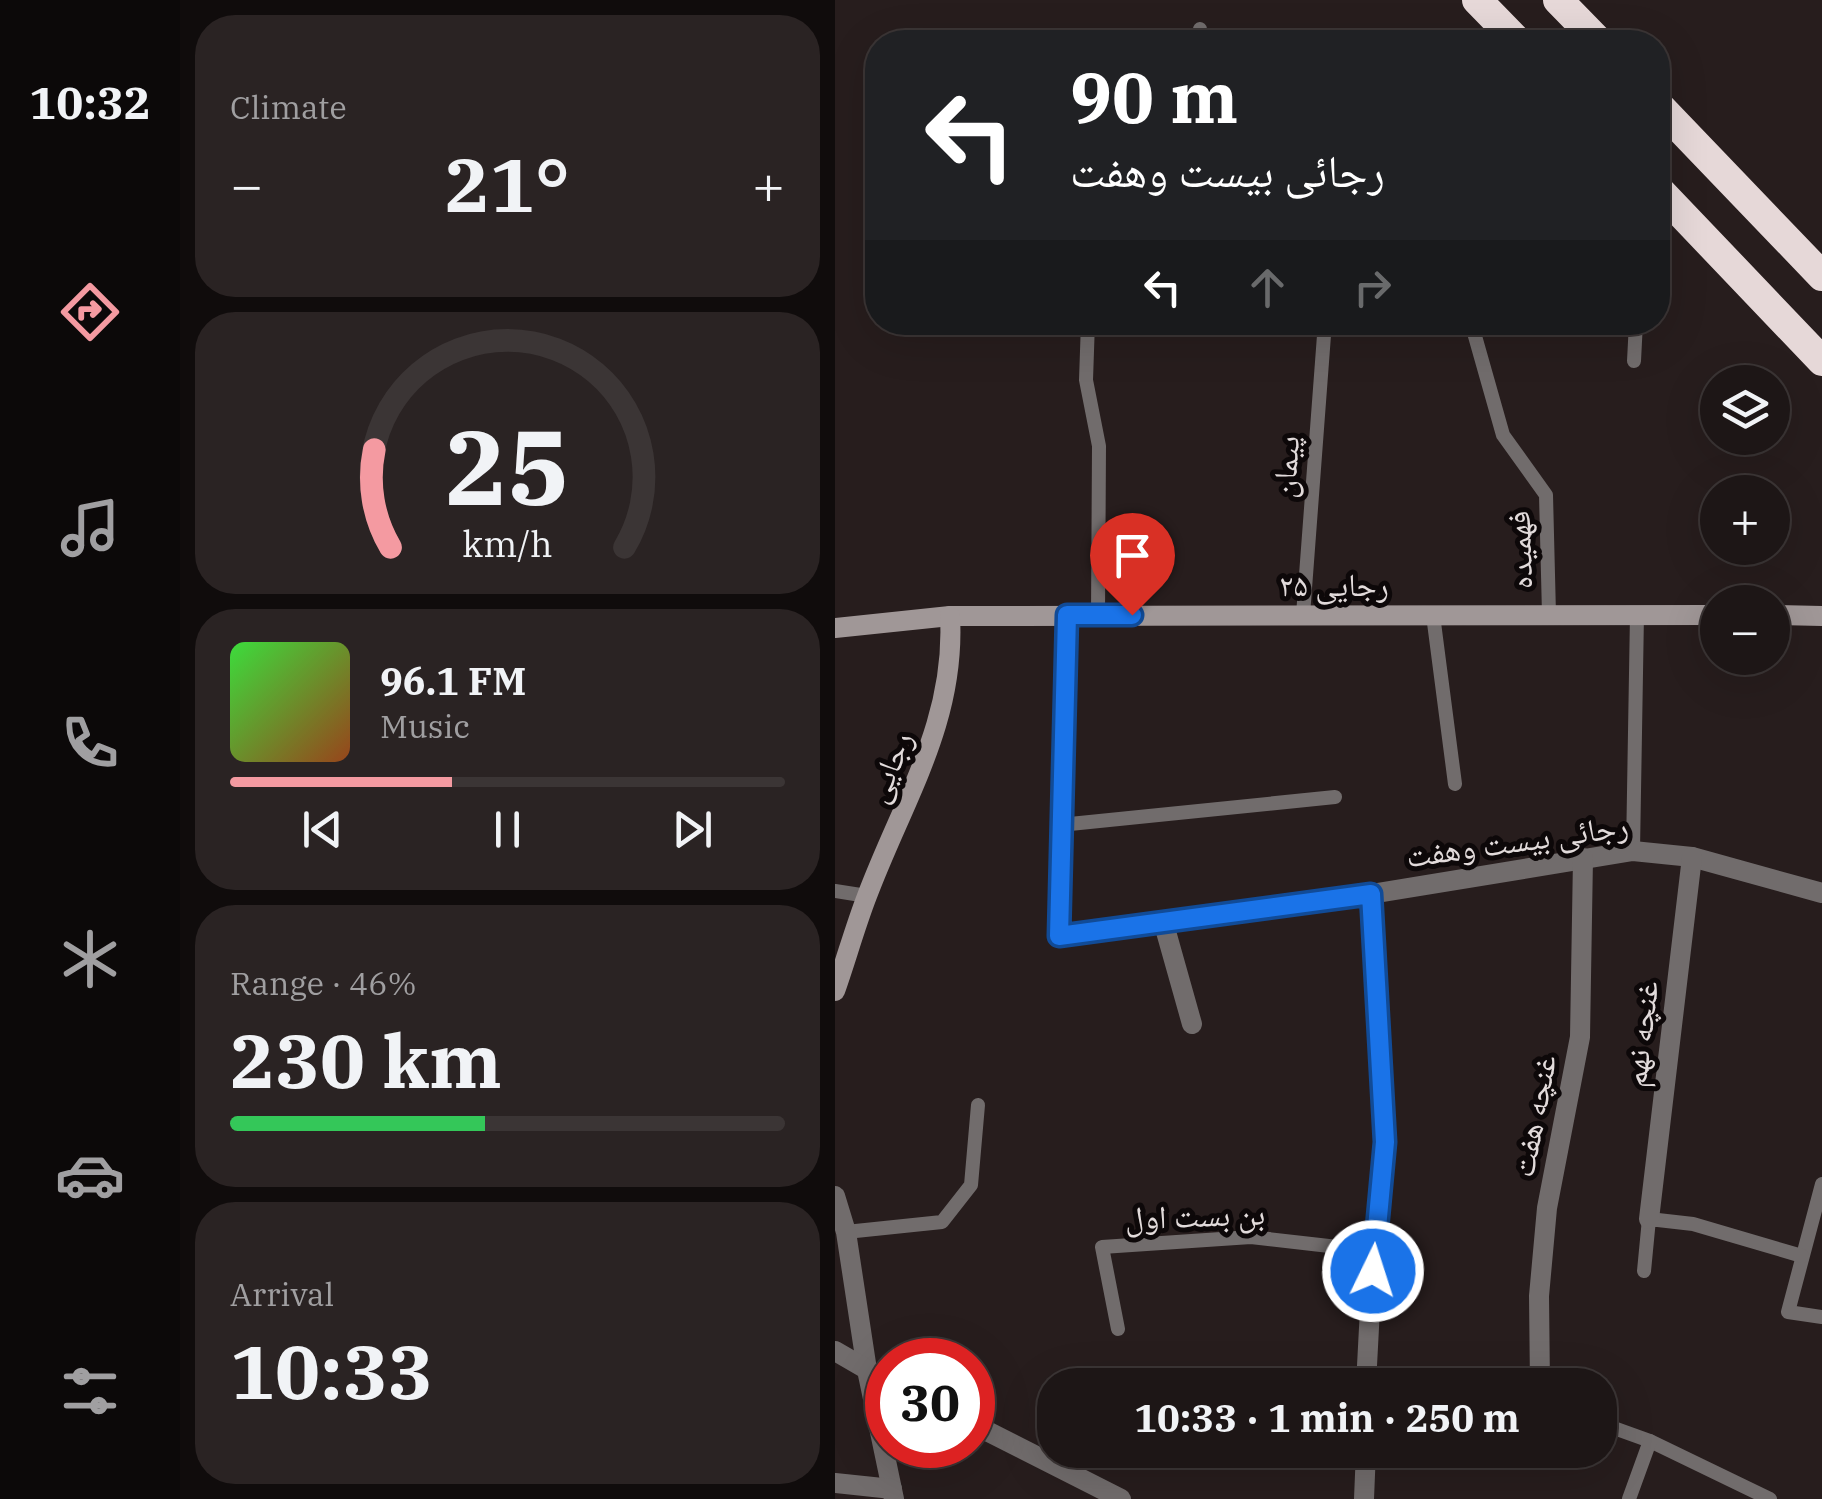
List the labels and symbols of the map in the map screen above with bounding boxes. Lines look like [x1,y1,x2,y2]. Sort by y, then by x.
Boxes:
street label: پیمان [1262,434,1308,500]
street label: فهمیده [1497,510,1541,590]
pin [1090,513,1175,616]
street label: رجایی ۲۵ [1279,563,1389,605]
street label: رجایی [854,724,922,809]
street label: رجائی بیست وهفت [1403,804,1631,876]
street label: غنچه نهم [1613,978,1668,1089]
street label: غنچه هفت [1501,1051,1565,1180]
street label: بن بست اول [1124,1192,1266,1238]
position arrow [1321,1219,1425,1323]
speed limit sign: 30 [865,1338,995,1468]

